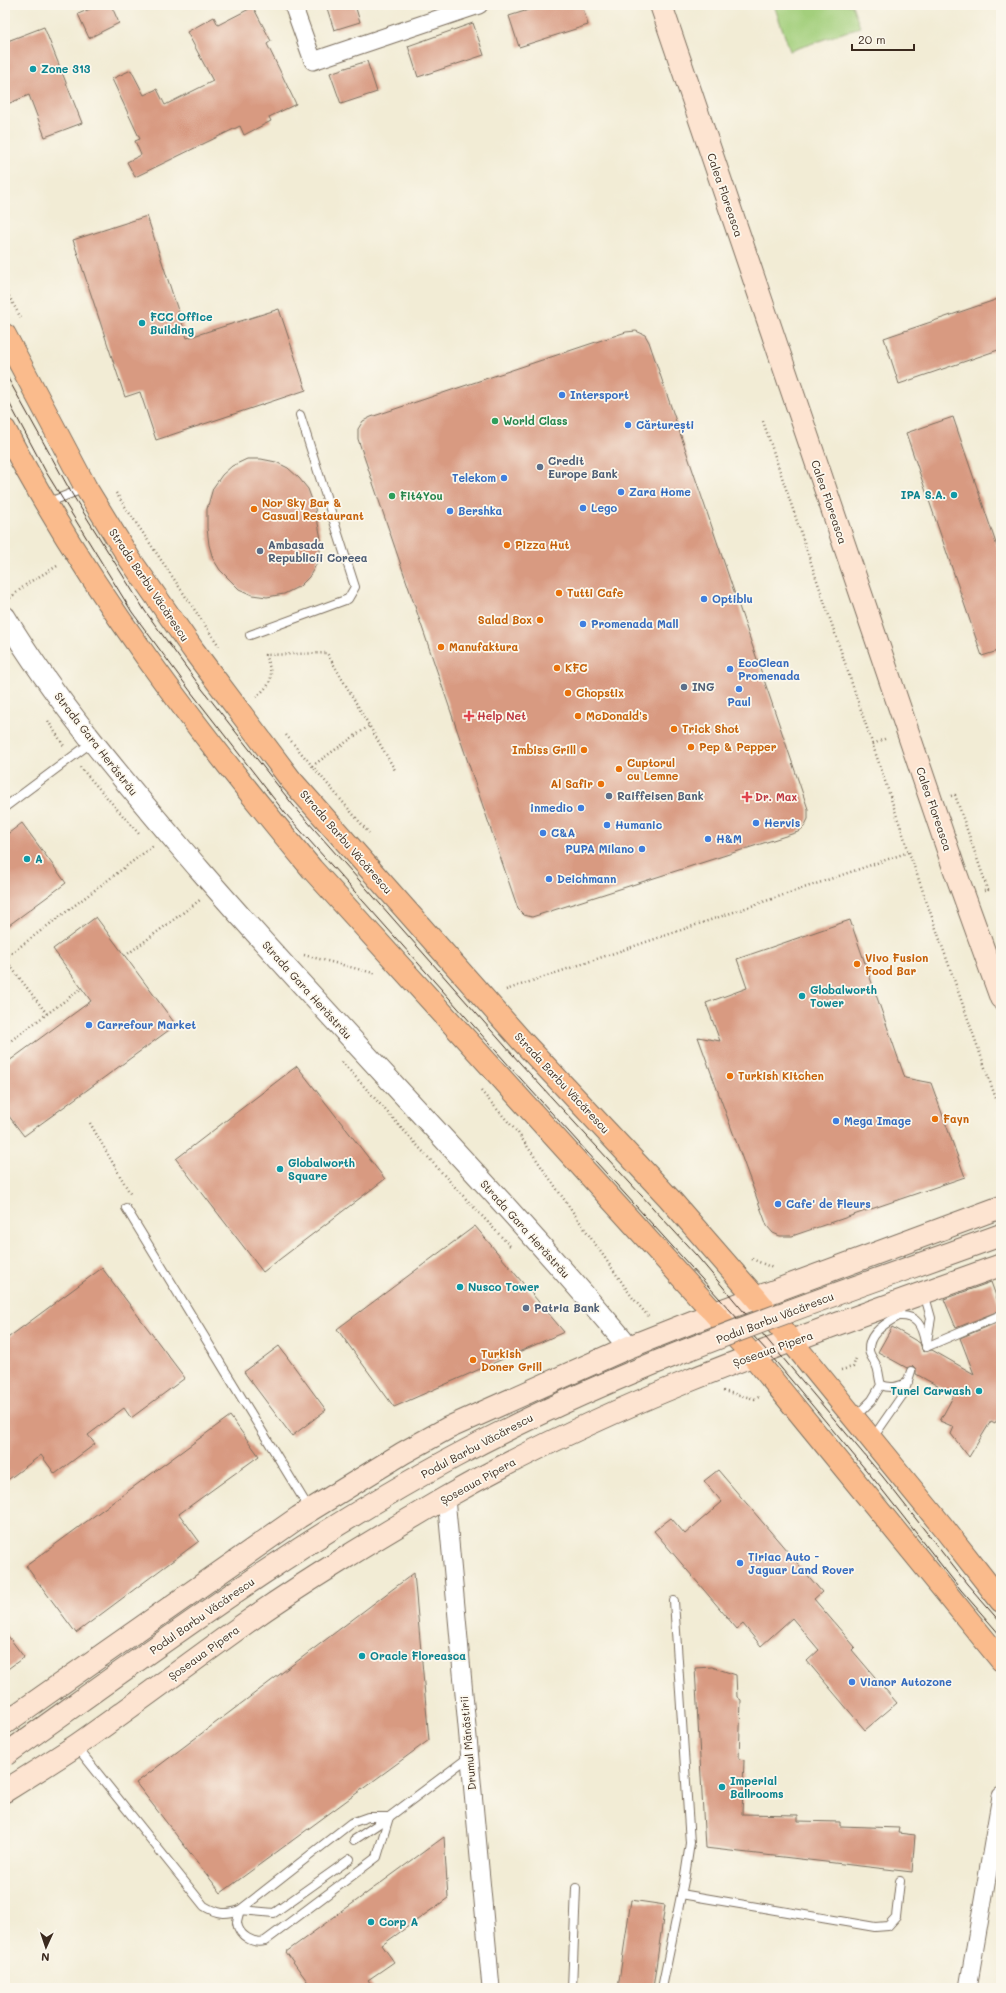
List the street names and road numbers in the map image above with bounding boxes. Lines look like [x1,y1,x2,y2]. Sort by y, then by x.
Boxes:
street label: Calea Floreasca [704,151,747,239]
street label: Calea Floreasca [808,458,851,546]
street label: Strada Barbu Văcărescu [106,525,193,644]
street label: Strada Gara Herăstrău [51,689,141,798]
street label: Calea Floreasca [913,765,956,853]
street label: Strada Barbu Văcărescu [297,787,396,897]
street label: Strada Gara Herăstrău [259,937,356,1042]
street label: Strada Barbu Văcărescu [512,1029,613,1136]
street label: Strada Gara Herăstrău [477,1176,574,1281]
street label: Podul Barbu Văcărescu [714,1288,836,1347]
street label: Șoseaua Pipera [731,1327,815,1371]
street label: Podul Barbu Văcărescu [418,1410,535,1481]
street label: Șoseaua Pipera [437,1454,519,1508]
street label: Podul Barbu Văcărescu [146,1574,257,1658]
street label: Șoseaua Pipera [165,1622,243,1684]
street label: Drumul Mănăstirii [456,1695,479,1791]

